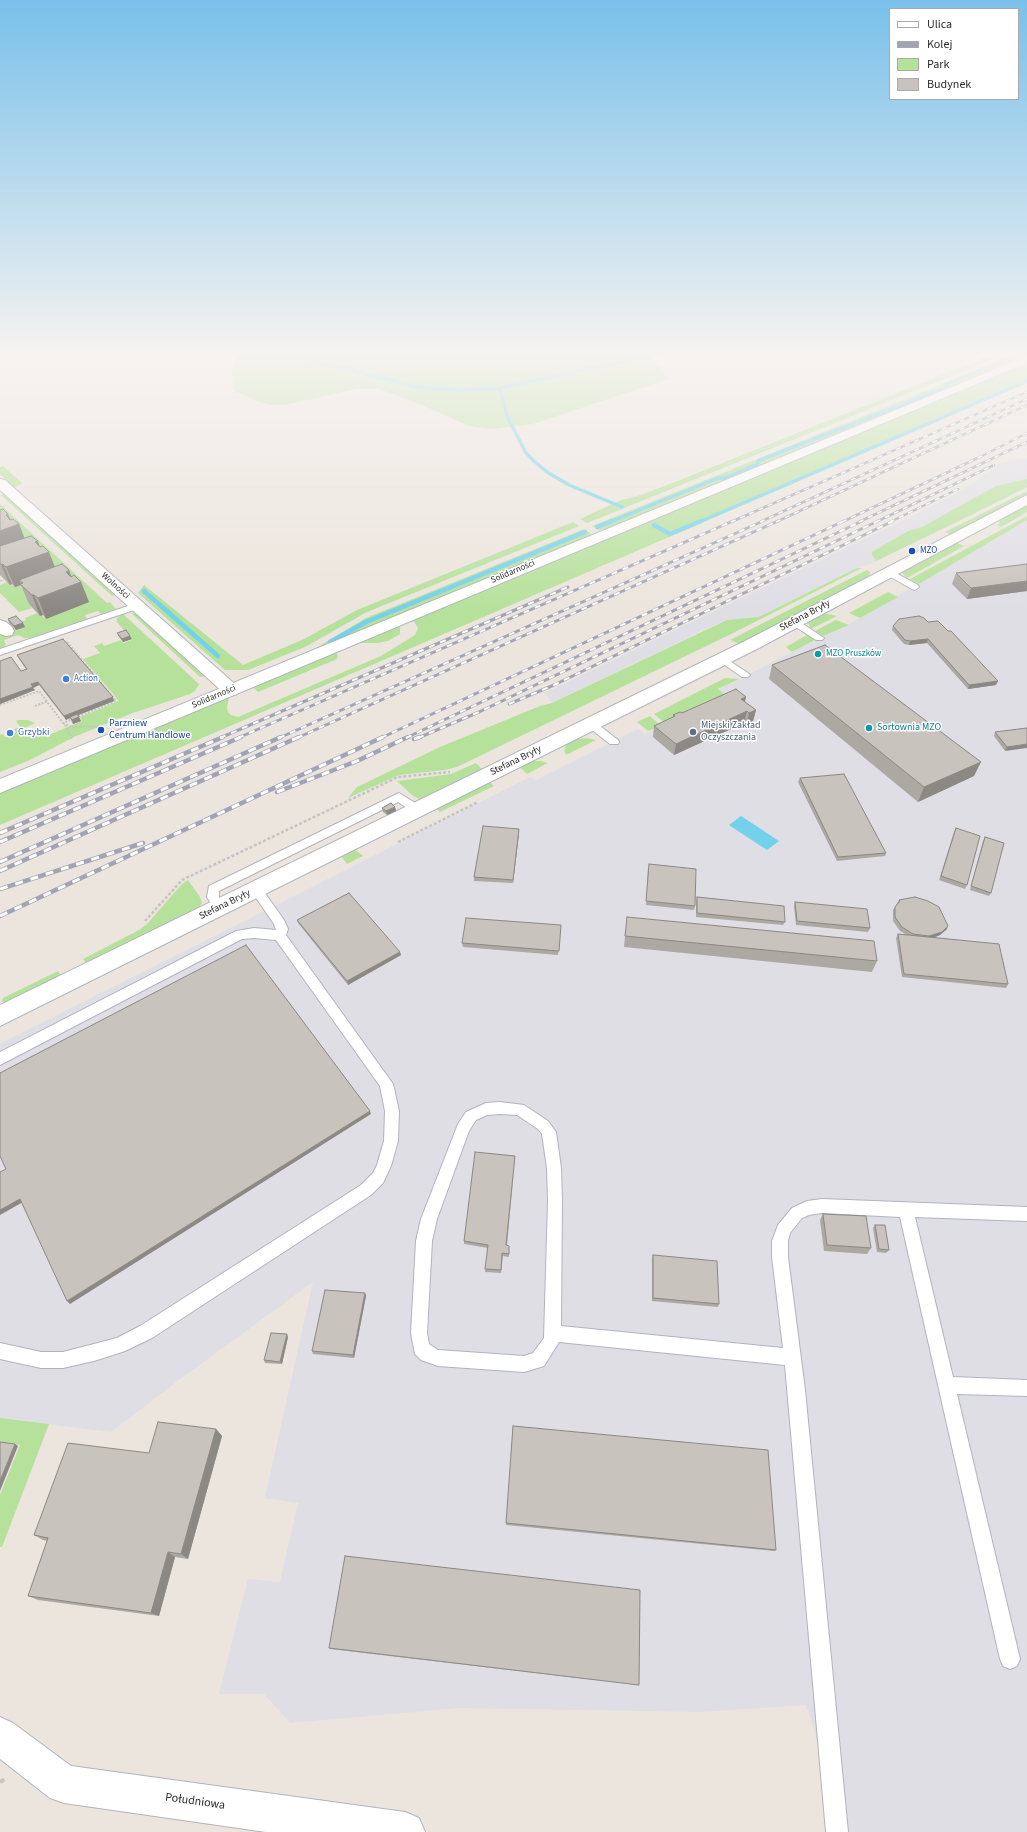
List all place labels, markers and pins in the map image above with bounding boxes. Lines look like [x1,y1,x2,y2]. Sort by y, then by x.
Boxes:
marker: MZO [907,546,917,556]
place label: MZO [920,546,937,556]
marker: MZO Pruszków [813,649,823,659]
place label: MZO Pruszków [826,649,881,659]
marker: Action [61,674,71,684]
place label: Action [74,674,98,684]
place label: Parzniew Centrum Handlowe [109,718,190,742]
place label: Miejski Zakład Oczyszczania [701,720,761,744]
place label: Sortownia MZO [877,722,941,734]
marker: Sortownia MZO [864,723,874,733]
marker: Parzniew Centrum Handlowe [96,725,106,735]
place label: Grzybki [18,727,49,739]
marker: Miejski Zakład Oczyszczania [688,727,698,737]
marker: Grzybki [5,728,15,738]

